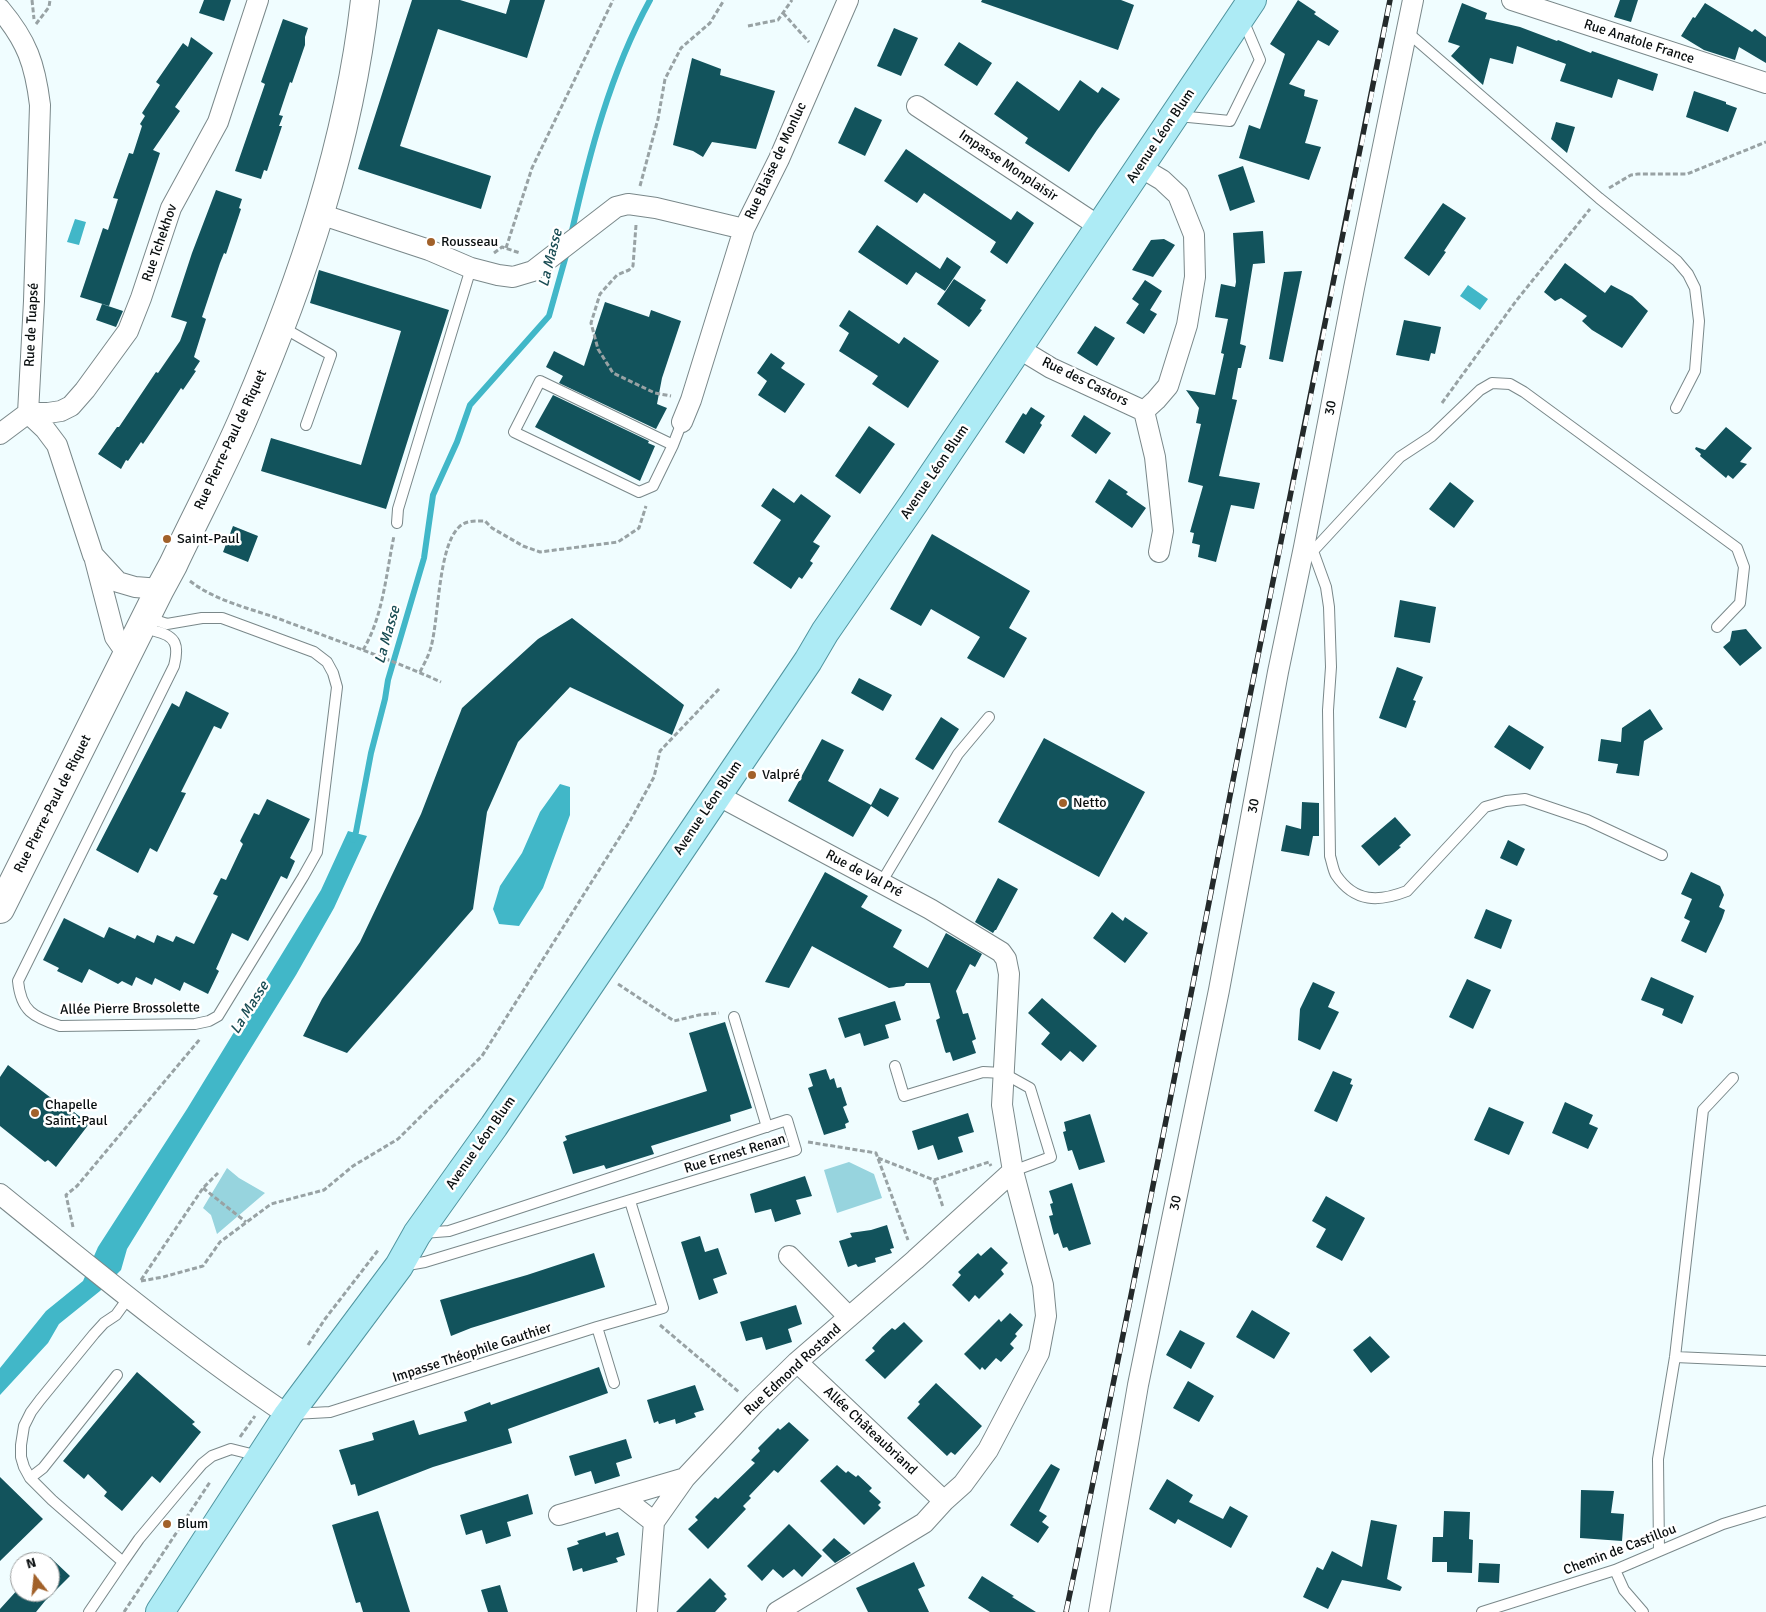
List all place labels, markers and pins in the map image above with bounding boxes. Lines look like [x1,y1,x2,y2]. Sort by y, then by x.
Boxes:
place label: Rousseau [441,234,498,250]
marker: Rousseau [425,236,437,248]
place label: Saint-Paul [177,531,240,547]
marker: Saint-Paul [161,533,173,545]
place label: Valpré [762,767,800,783]
marker: Valpré [746,769,758,781]
place label: Netto [1073,795,1106,811]
marker: Netto [1057,797,1069,809]
place label: Chapelle Saint-Paul [45,1097,108,1130]
marker: Chapelle Saint-Paul [29,1107,41,1119]
place label: Blum [177,1516,208,1532]
marker: Blum [161,1518,173,1530]

